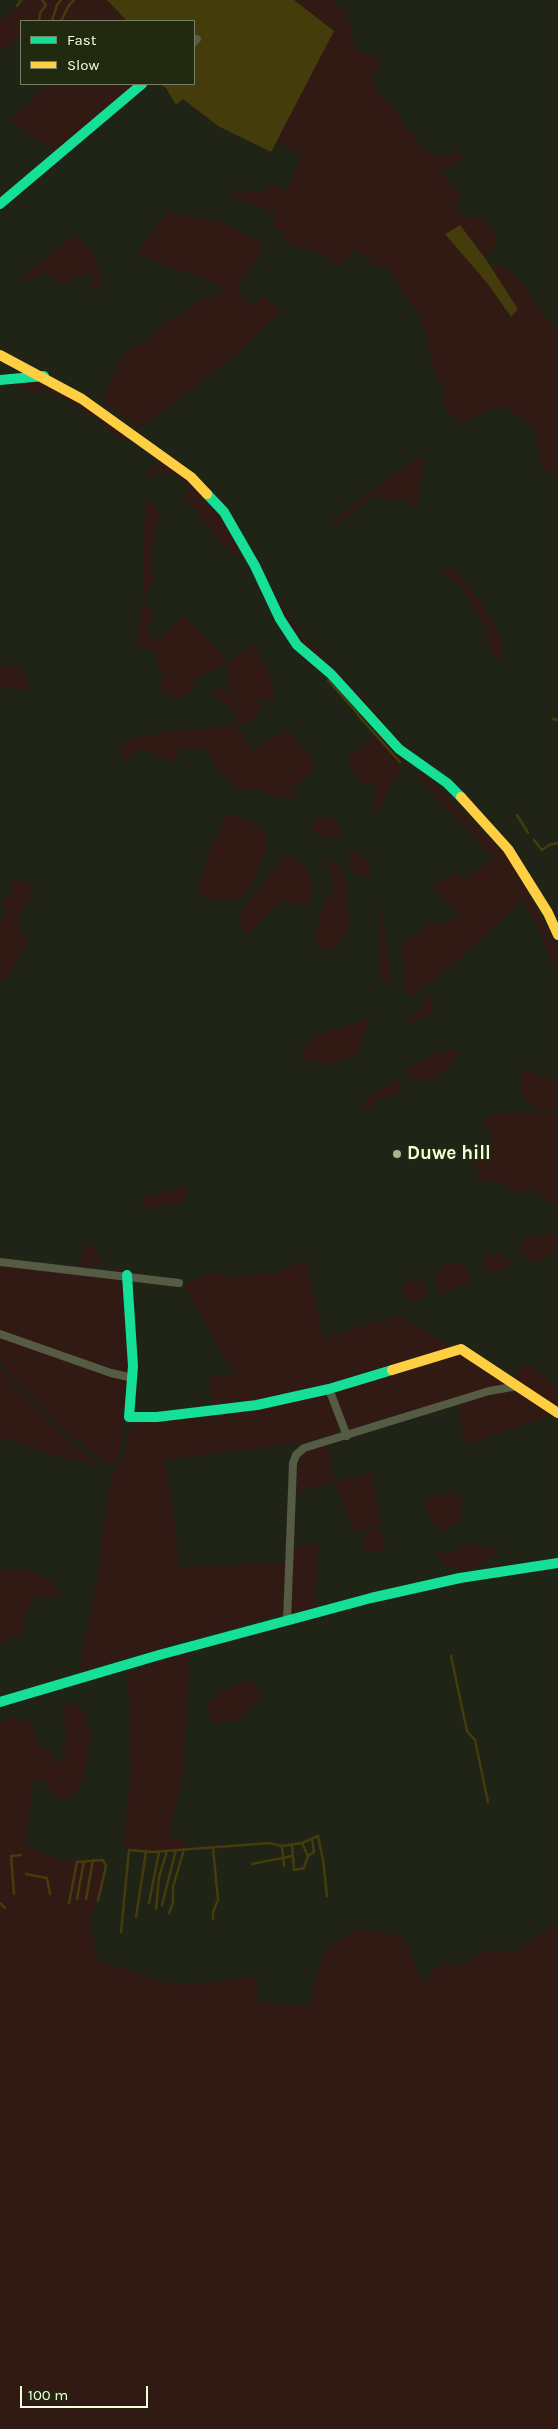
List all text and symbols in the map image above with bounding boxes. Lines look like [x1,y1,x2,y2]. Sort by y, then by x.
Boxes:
legend [20,20,195,85]
text: Fast [67,31,96,49]
text: Slow [67,56,99,74]
place label: Duwe hill [407,1143,491,1165]
marker: Duwe hill [391,1148,403,1160]
scale bar [22,2376,150,2408]
text: 100 m [28,2386,68,2404]

